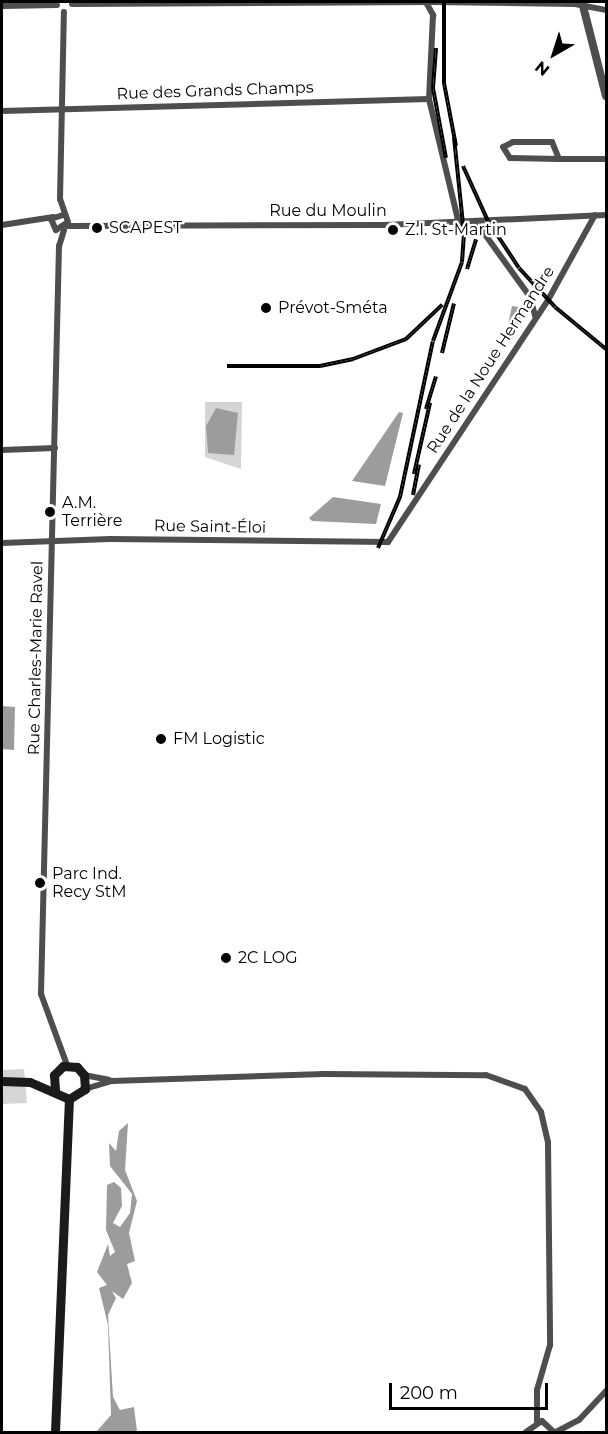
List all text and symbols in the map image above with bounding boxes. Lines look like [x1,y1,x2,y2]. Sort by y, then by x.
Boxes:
north arrow [524,24,584,84]
text: N [531,57,553,80]
street label: Rue des Grands Champs [116,78,314,104]
street label: Rue du Moulin [269,201,387,221]
place label: SCAPEST [109,218,182,238]
place label: Z.I. St-Martin [405,220,507,240]
marker: SCAPEST [90,221,104,235]
marker: Z.I. St-Martin [386,223,400,237]
street label: Rue de la Noue Hermandre [423,263,559,457]
place label: Prévot-Sméta [278,298,388,318]
marker: Prévot-Sméta [259,301,273,315]
place label: A.M. Terrière [62,493,122,531]
marker: A.M. Terrière [43,505,57,519]
street label: Rue Saint-Éloi [154,516,266,538]
street label: Rue Charles-Marie Ravel [25,561,47,755]
place label: FM Logistic [173,729,265,749]
marker: FM Logistic [154,732,168,746]
place label: Parc Ind. Recy StM [52,864,127,902]
marker: Parc Ind. Recy StM [33,876,47,890]
place label: 2C LOG [238,948,298,968]
marker: 2C LOG [219,951,233,965]
scale bar [392,1371,551,1409]
text: 200 m [400,1382,458,1404]

